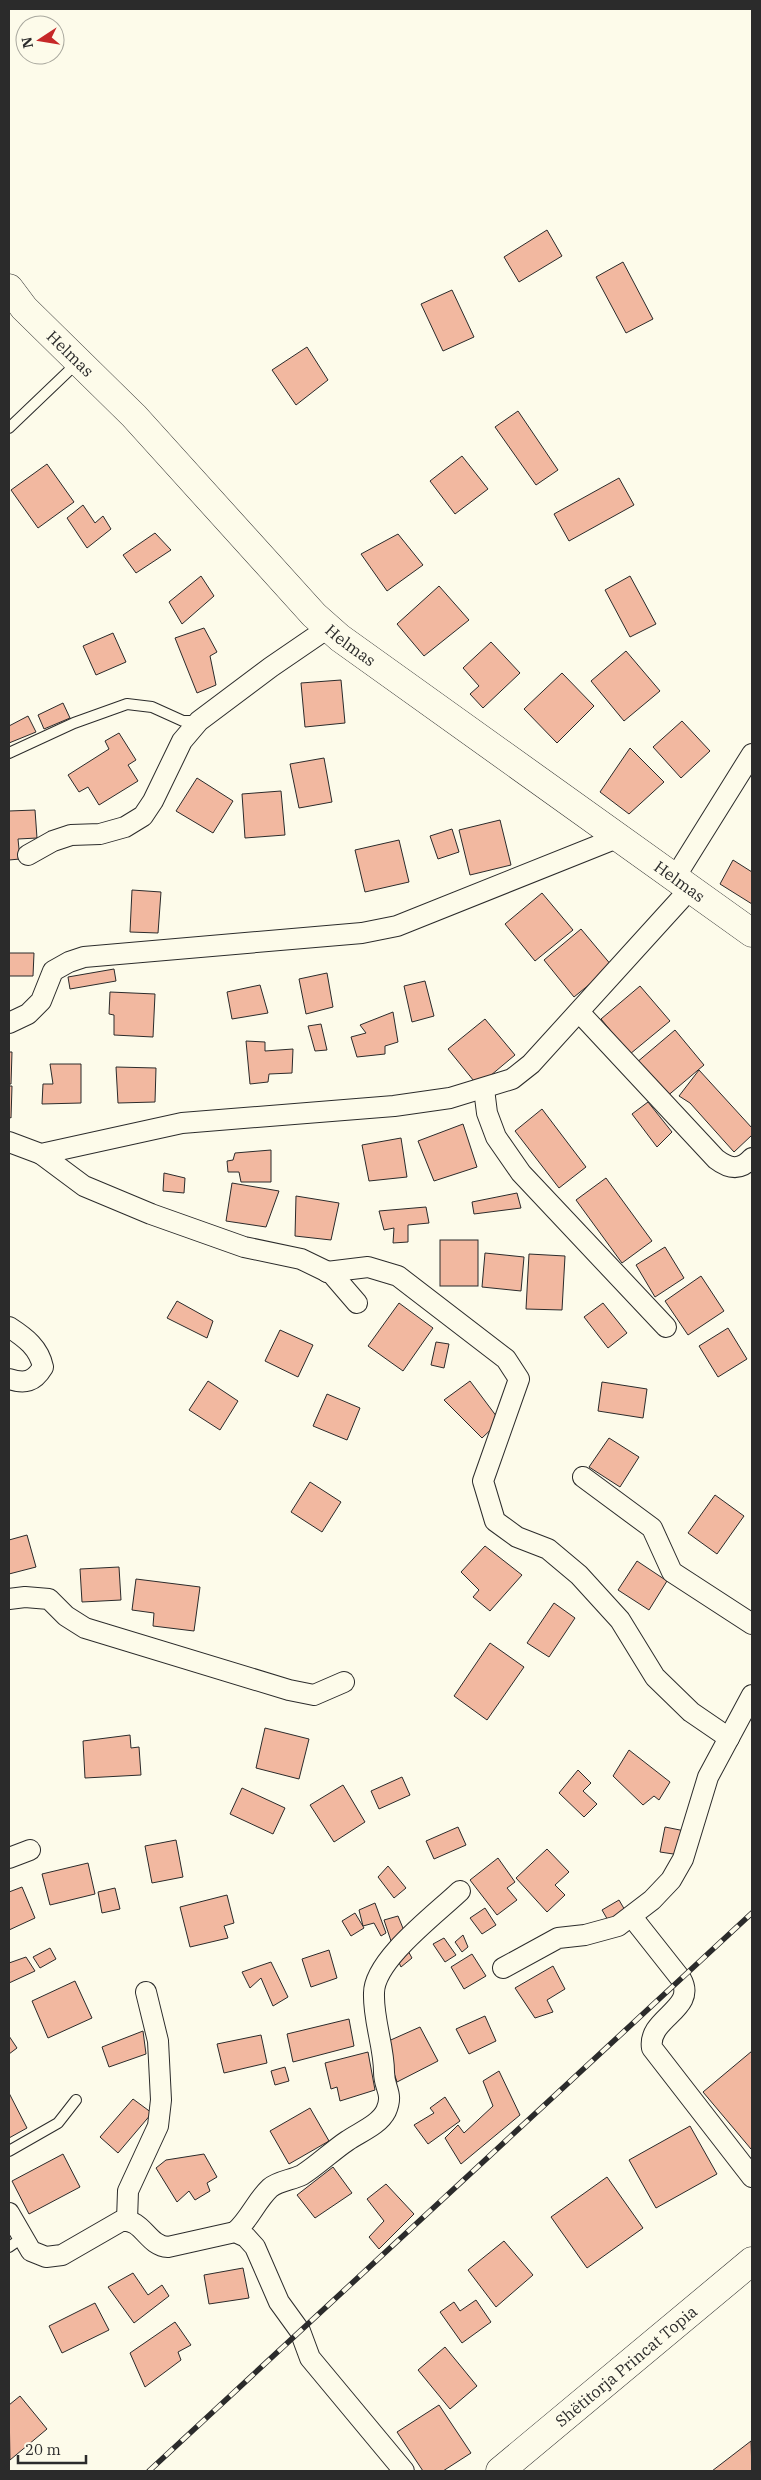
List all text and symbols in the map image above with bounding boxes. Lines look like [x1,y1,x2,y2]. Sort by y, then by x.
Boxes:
north arrow [15,15,65,65]
text: N [17,35,37,50]
street label: Helmas [43,326,98,381]
street label: Helmas [321,620,380,670]
street label: Helmas [650,856,709,906]
street label: Shëtitorja Princat Topia [551,2301,701,2431]
scale bar [18,2432,85,2464]
text: 20 m [25,2440,61,2459]

